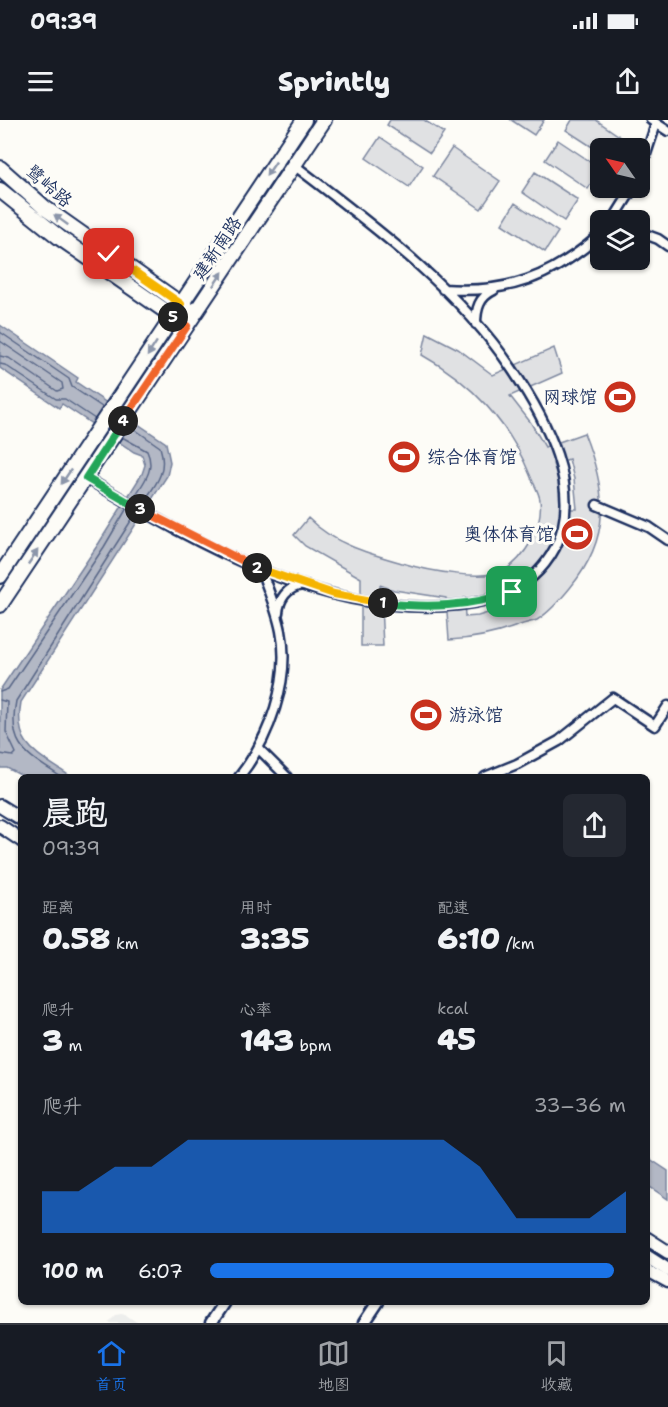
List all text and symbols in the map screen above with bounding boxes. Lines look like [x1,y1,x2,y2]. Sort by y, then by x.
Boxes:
text: 09:39 [30,7,97,36]
text: Sprintly [278,63,390,100]
icon: menu [24,65,57,98]
icon: share [611,65,644,98]
north arrow [590,138,650,198]
map controls [590,138,650,270]
street label: 鹭岭路 [21,159,77,213]
one-way arrow [265,160,277,176]
button: layers [590,210,650,270]
street label: 建新南路 [187,211,247,285]
one-way arrow [53,214,69,226]
pin [83,228,134,279]
icon: check [92,237,125,270]
one-way arrow [212,272,224,288]
pin: 5 [158,302,188,332]
text: 5 [168,306,178,327]
one-way arrow [146,340,158,356]
sports icon: 网球馆 [602,379,638,415]
place label: 网球馆 [543,385,597,409]
pin: 4 [108,406,138,436]
text: 4 [117,410,129,431]
sports icon: 综合体育馆 [386,439,422,475]
place label: 综合体育馆 [427,445,517,469]
one-way arrow [61,469,72,485]
pin: 3 [125,494,155,524]
text: 3 [134,498,146,519]
sports icon: 奥体体育馆 [559,516,595,552]
place label: 奥体体育馆 [464,522,554,546]
one-way arrow [27,549,38,565]
pin: 2 [242,553,272,583]
text: 2 [251,557,263,578]
pin [486,566,537,617]
icon: arrive [495,575,528,608]
pin: 1 [368,588,398,618]
text: 1 [379,592,387,613]
sports icon: 游泳馆 [408,697,444,733]
place label: 游泳馆 [449,703,503,727]
text: 晨跑 [42,790,108,835]
button: share [563,794,626,857]
text: 09:39 [42,835,100,861]
text: 距离 [42,897,74,918]
text: 用时 [240,897,272,918]
text: 配速 [437,897,469,918]
text: 0.58 [42,918,111,959]
text: 3:35 [240,918,310,959]
text: 6:10 [437,918,500,959]
text: km [111,933,139,954]
text: /km [500,933,535,954]
text: kcal [437,998,468,1019]
text: 爬升 [42,999,74,1020]
text: 心率 [240,999,272,1020]
text: 45 [437,1019,476,1060]
text: 3 [42,1020,63,1061]
text: 143 [240,1020,294,1061]
text: m [63,1035,82,1056]
text: bpm [294,1035,332,1056]
text: 33–36 m [534,1092,626,1118]
text: 爬升 [42,1093,82,1119]
text: 100 m [42,1258,104,1284]
text: 6:07 [138,1258,183,1284]
tab: 首页 [95,1337,128,1395]
tab: 地图 [317,1337,350,1395]
tab: 收藏 [540,1337,573,1395]

